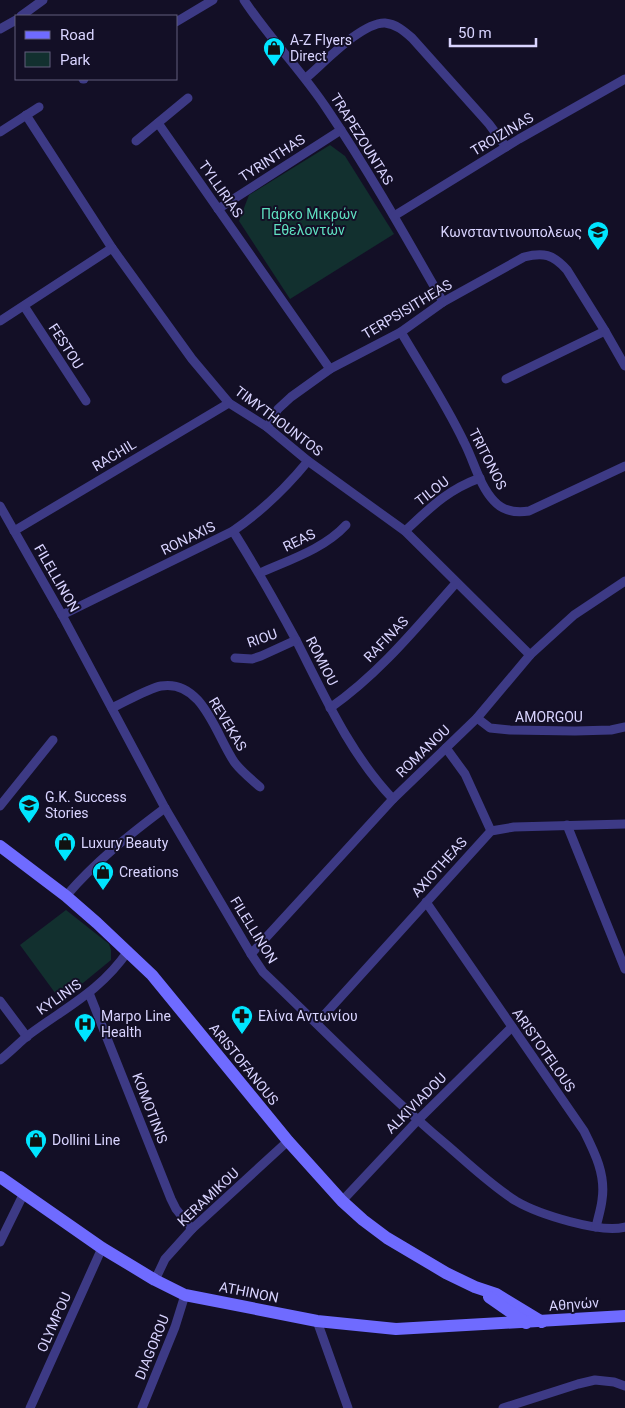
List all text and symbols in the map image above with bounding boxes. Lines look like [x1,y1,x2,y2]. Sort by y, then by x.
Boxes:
legend [15,15,178,80]
scale bar [450,15,536,47]
text: 50 m [458,24,492,42]
text: Road [60,26,94,44]
place label: A-Z Flyers Direct [290,32,352,64]
shop icon: A-Z Flyers Direct [262,36,286,67]
text: Park [60,51,91,69]
street label: TRAPEZOUNTAS [327,90,397,188]
street label: TROIZINAS [468,109,536,159]
street label: TYRINTHAS [236,131,308,185]
street label: TYLLIRIAS [196,157,246,221]
park label: Πάρκο Μικρών Εθελοντών [261,206,357,238]
school or university icon: Κωνσταντινουπολεως [586,220,610,251]
place label: Κωνσταντινουπολεως [441,224,582,240]
street label: TERPSISITHEAS [359,276,455,342]
street label: FESTOU [45,320,87,372]
street label: TIMYTHOUNTOS [232,383,326,459]
street label: TRITONOS [466,426,510,492]
street label: RACHIL [89,436,139,474]
street label: TILOU [412,473,452,509]
street label: RONAXIS [158,518,218,558]
street label: REAS [280,525,318,555]
street label: FILELLINON [31,541,83,615]
street label: RAFINAS [360,613,412,665]
street label: RIOU [245,625,279,651]
street label: ROMIOU [303,634,341,688]
street label: REVEKAS [206,694,250,754]
street label: AMORGOU [515,709,583,725]
street label: ROMANOU [393,721,453,781]
place label: G.K. Success Stories [45,789,127,821]
school or university icon: G.K. Success Stories [17,793,41,824]
shop icon: Luxury Beauty [53,831,77,862]
street label: AXIOTHEAS [408,834,470,900]
place label: Luxury Beauty [81,835,169,851]
shop icon: Creations [91,860,115,891]
place label: Creations [119,864,179,880]
street label: FILELLINON [227,894,281,966]
street label: KYLINIS [34,976,84,1018]
pharmacy icon: Ελίνα Αντωνίου [230,1004,254,1035]
street label: ARISTOTELOUS [509,1005,579,1095]
place label: Marpo Line Health [101,1008,171,1040]
place label: Ελίνα Αντωνίου [258,1008,358,1024]
hospital icon: Marpo Line Health [73,1012,97,1043]
street label: ARISTOFANOUS [206,1020,282,1108]
street label: ALKIVIADOU [382,1069,450,1137]
street label: KOMOTINIS [129,1071,171,1145]
shop icon: Dollini Line [24,1128,48,1159]
place label: Dollini Line [52,1132,120,1148]
street label: KERAMIKOU [174,1165,242,1229]
street label: ATHINON [218,1278,280,1306]
street label: OLYMPOU [34,1290,74,1354]
street label: Αθηνών [548,1294,600,1314]
street label: DIAGOROU [132,1312,172,1382]

